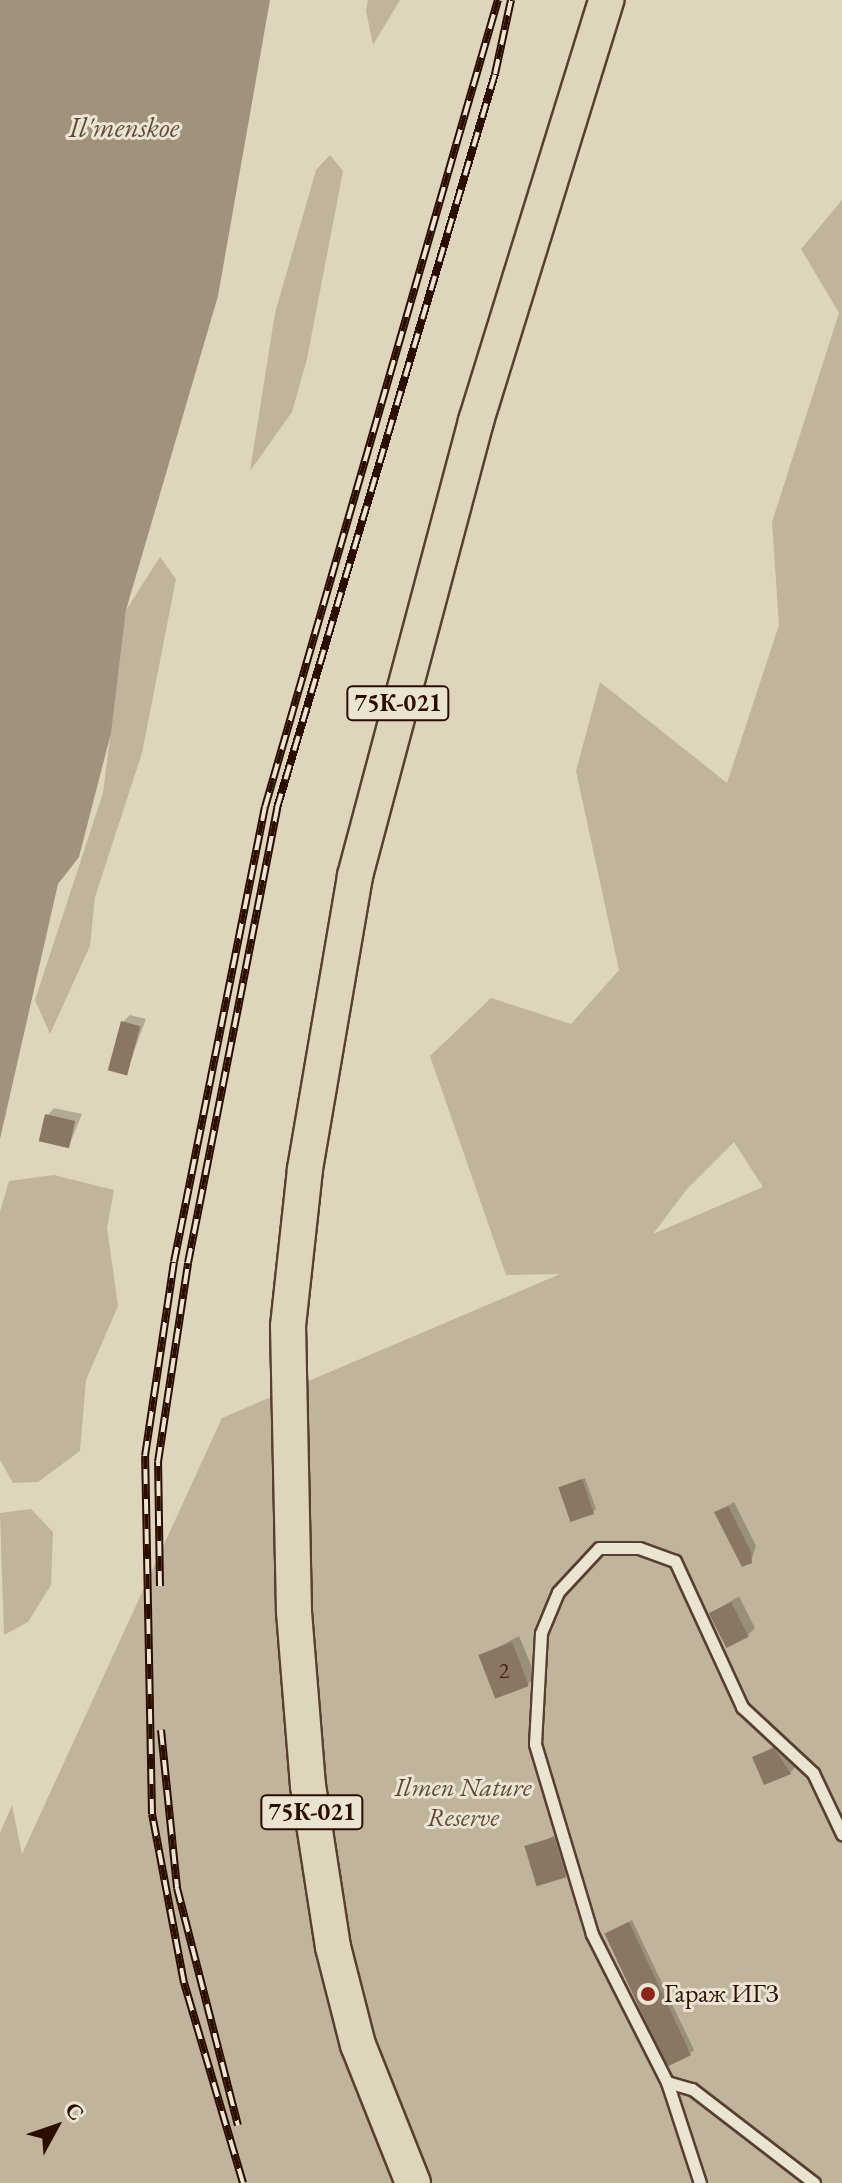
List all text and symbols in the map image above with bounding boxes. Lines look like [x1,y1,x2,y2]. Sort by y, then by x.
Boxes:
water label: Il'menskoe [69,110,179,144]
road number: 75К-021 [346,683,450,723]
house number: 2 [499,1658,509,1684]
park label: Ilmen Nature Reserve [394,1772,532,1834]
road number: 75К-021 [260,1792,364,1832]
place label: Гараж ИГЗ [664,1978,779,2010]
marker: Гараж ИГЗ [639,1985,657,2003]
north arrow [16,2087,96,2167]
text: С [59,2096,91,2127]

